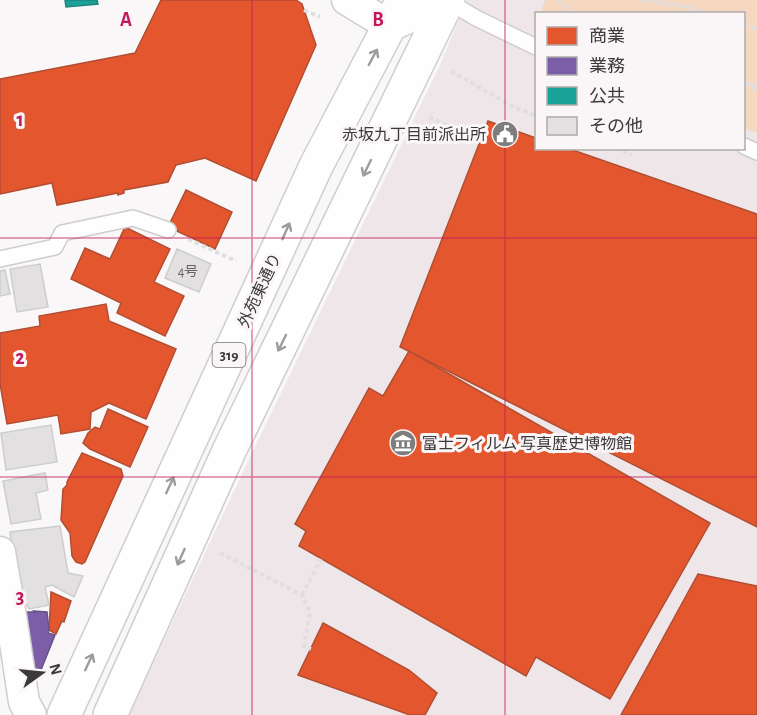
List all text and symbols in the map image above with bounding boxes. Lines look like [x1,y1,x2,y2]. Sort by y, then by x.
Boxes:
text: A [120,10,132,30]
text: B [372,10,384,30]
legend [535,12,745,150]
text: 商業 [589,27,625,46]
one-way arrow [368,48,379,66]
text: 業務 [589,57,625,76]
text: 公共 [589,87,625,106]
text: 1 [16,110,24,130]
text: その他 [589,117,643,136]
public building icon: 赤坂九丁目前派出所 [490,119,520,149]
place label: 赤坂九丁目前派出所 [342,126,486,143]
one-way arrow [361,158,373,176]
one-way arrow [281,223,293,241]
street label: 外苑東通り [235,250,284,330]
house number: 4号 [178,265,198,279]
one-way arrow [275,333,287,351]
road number: 319 [212,343,246,367]
text: 2 [15,348,25,368]
museum icon: 富士フィルム 写真歴史博物館 [388,428,418,458]
place label: 富士フィルム 写真歴史博物館 [422,435,632,452]
one-way arrow [164,476,176,494]
one-way arrow [175,548,186,566]
text: 3 [16,587,24,607]
north arrow [12,643,72,703]
one-way arrow [83,653,95,671]
text: N [46,662,65,677]

